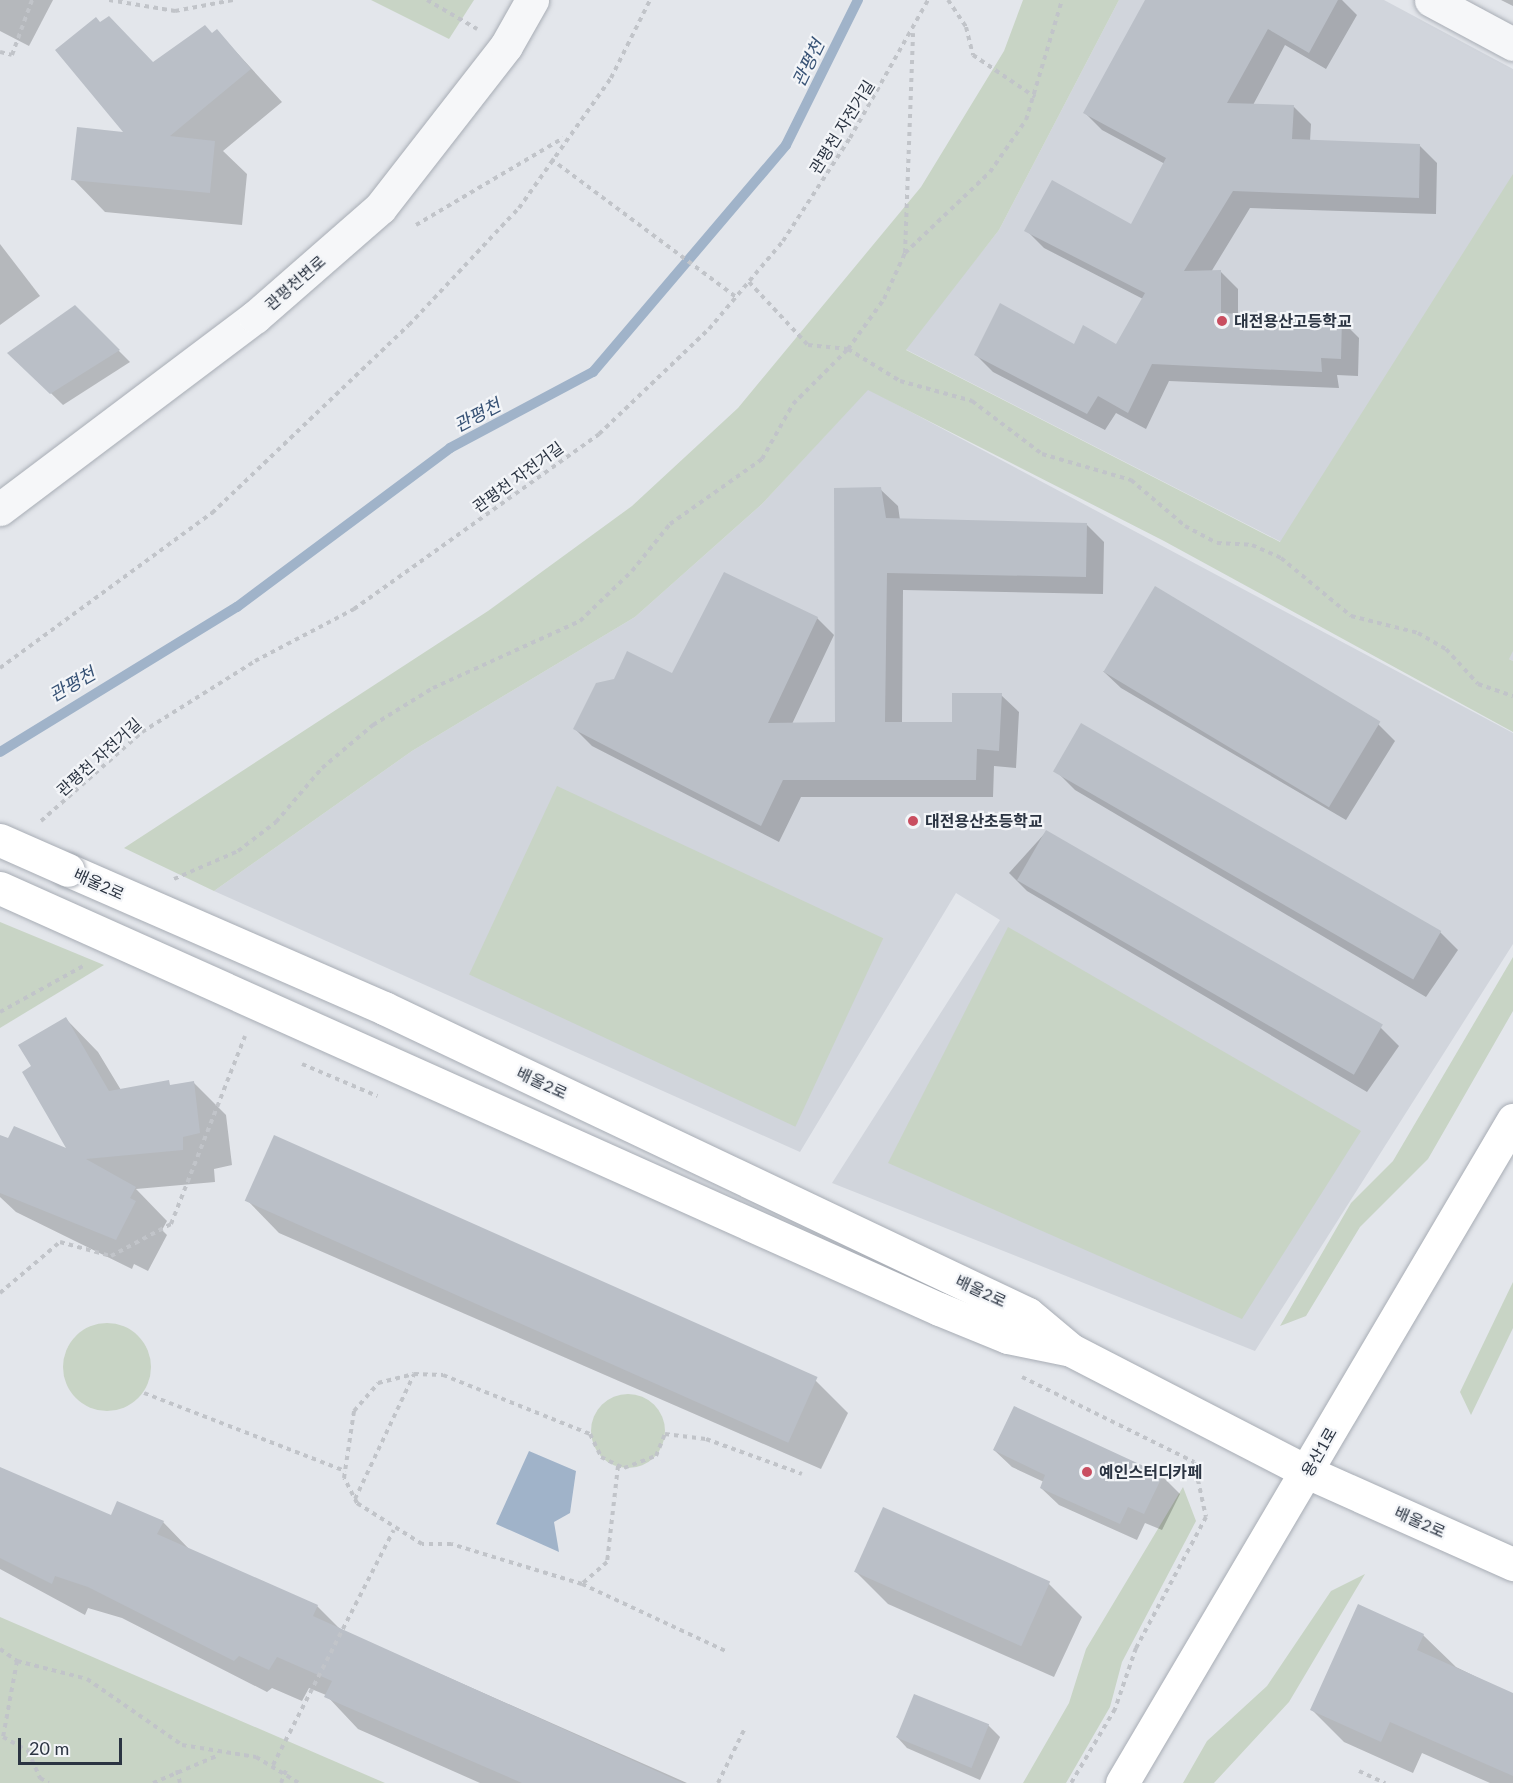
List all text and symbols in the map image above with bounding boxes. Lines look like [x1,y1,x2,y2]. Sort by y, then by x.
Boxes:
water label: 관평천 [787,36,829,90]
street label: 관평천 자전거길 [805,76,879,178]
street label: 관평천변로 [261,252,329,314]
place label: 대전용산고등학교 [1234,311,1352,331]
marker: 대전용산고등학교 [1215,314,1229,328]
water label: 관평천 [450,394,504,436]
street label: 관평천 자전거길 [469,438,567,516]
water label: 관평천 [45,662,99,706]
street label: 관평천 자전거길 [53,714,145,800]
place label: 대전용산초등학교 [925,811,1043,831]
marker: 대전용산초등학교 [906,814,920,828]
street label: 배울2로 [71,864,127,904]
street label: 배울2로 [514,1063,570,1103]
street label: 배울2로 [953,1271,1009,1311]
street label: 용산1로 [1297,1424,1341,1480]
place label: 예인스터디카페 [1099,1462,1202,1482]
marker: 예인스터디카페 [1080,1465,1094,1479]
street label: 배울2로 [1392,1502,1448,1542]
scale bar [21,1726,124,1764]
text: 20 m [29,1737,69,1759]

